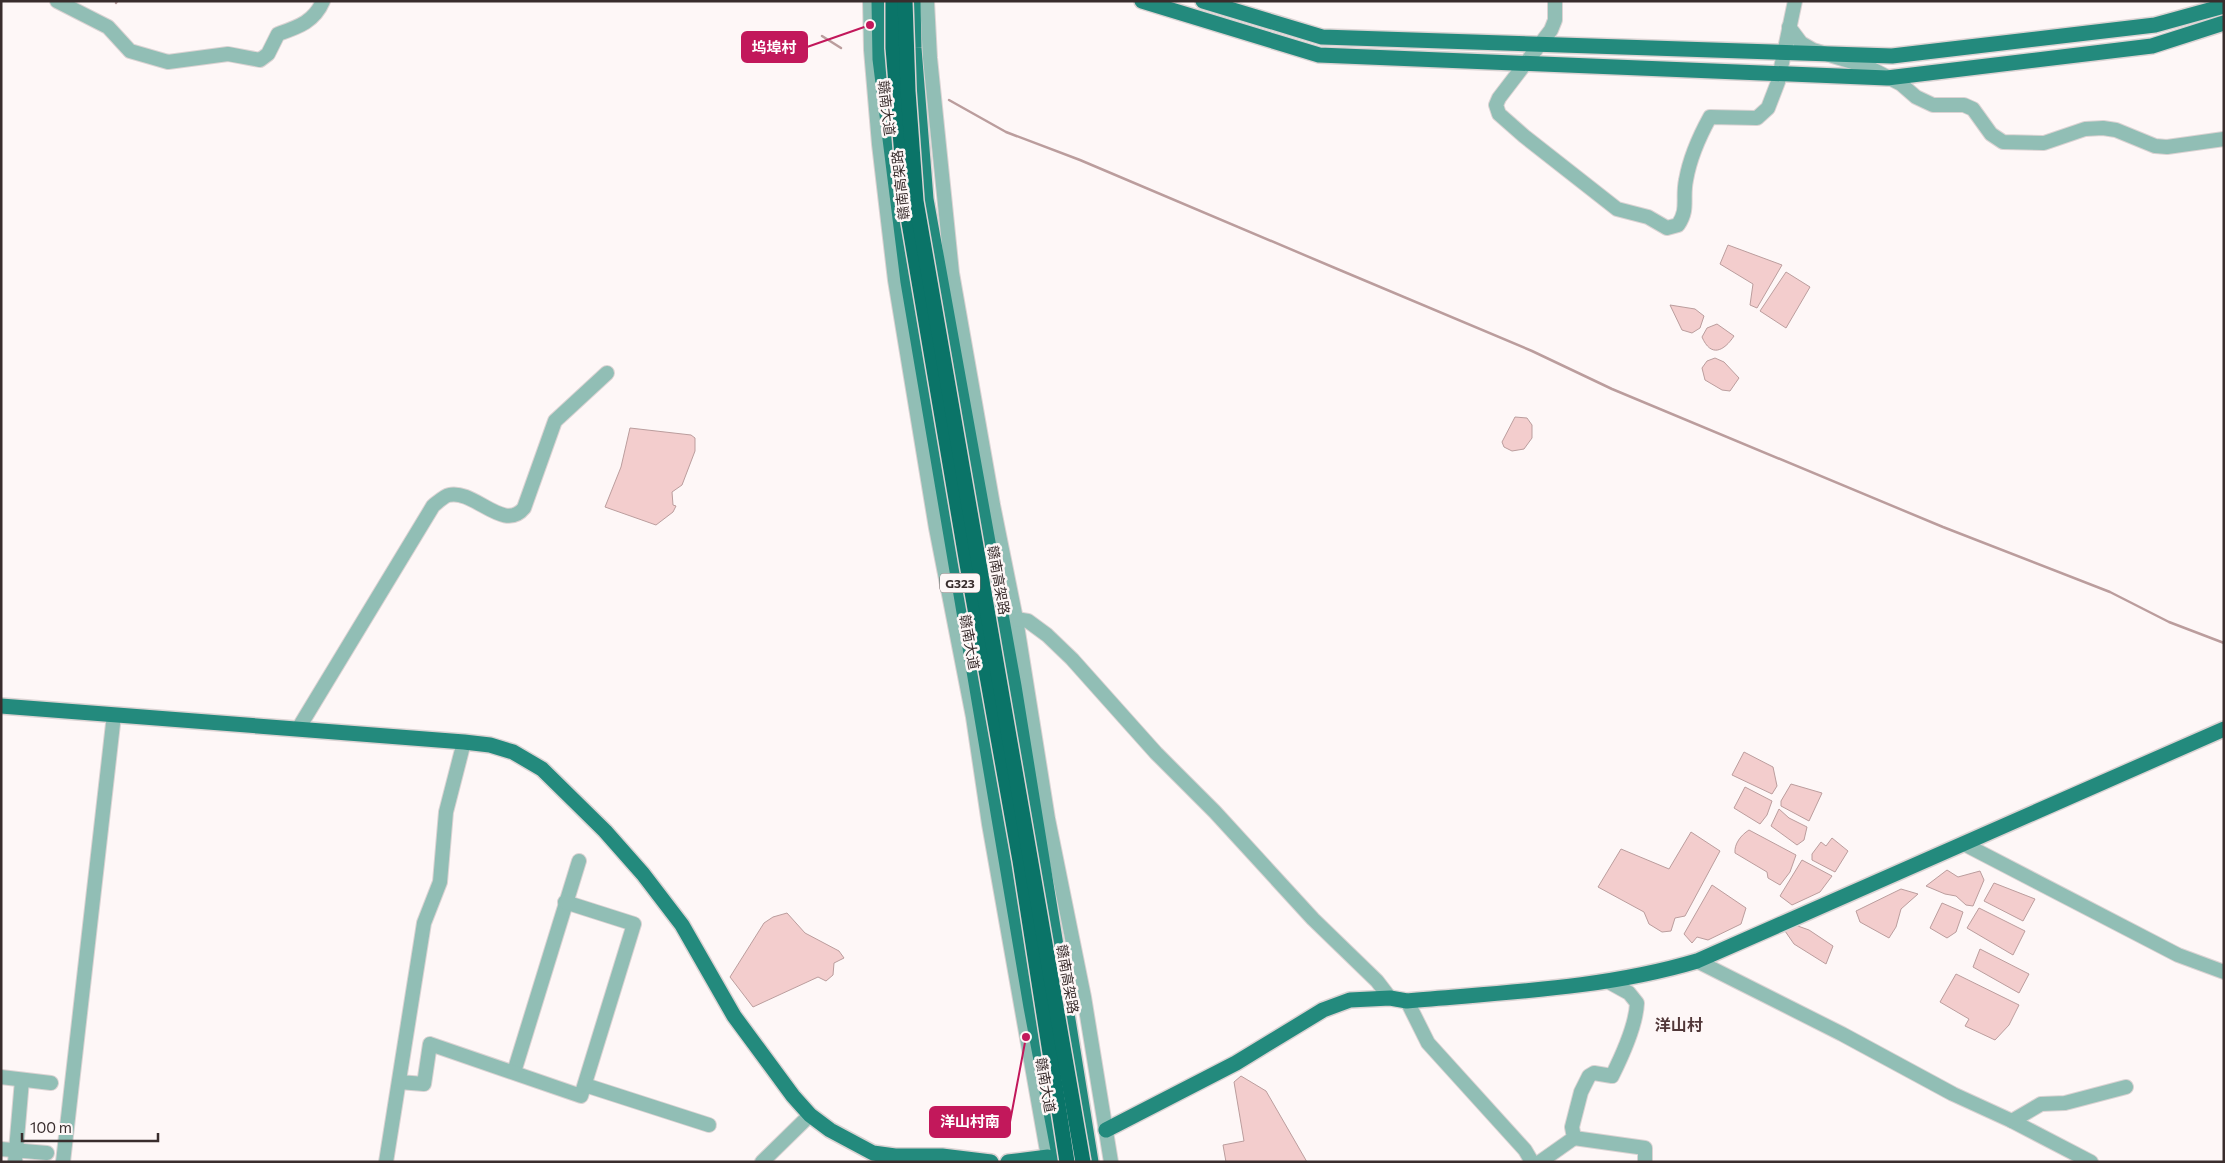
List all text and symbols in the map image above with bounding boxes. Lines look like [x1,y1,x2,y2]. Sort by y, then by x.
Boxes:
callout: 坞埠村 [742,32,807,62]
text: 坞埠村 [751,38,797,56]
street label: 赣南大道 [875,79,899,137]
street label: 赣南高架路 [888,149,912,221]
street label: 赣南高架路 [985,544,1013,616]
road number: G323 [940,574,980,592]
street label: 赣南大道 [957,613,983,671]
street label: 赣南高架路 [1054,943,1082,1015]
district label: 洋山村 [1655,1015,1703,1034]
street label: 赣南大道 [1033,1056,1059,1114]
callout: 洋山村南 [930,1107,1010,1137]
scale bar [22,1110,159,1142]
text: 洋山村南 [940,1112,1000,1130]
text: 100 m [30,1118,72,1136]

